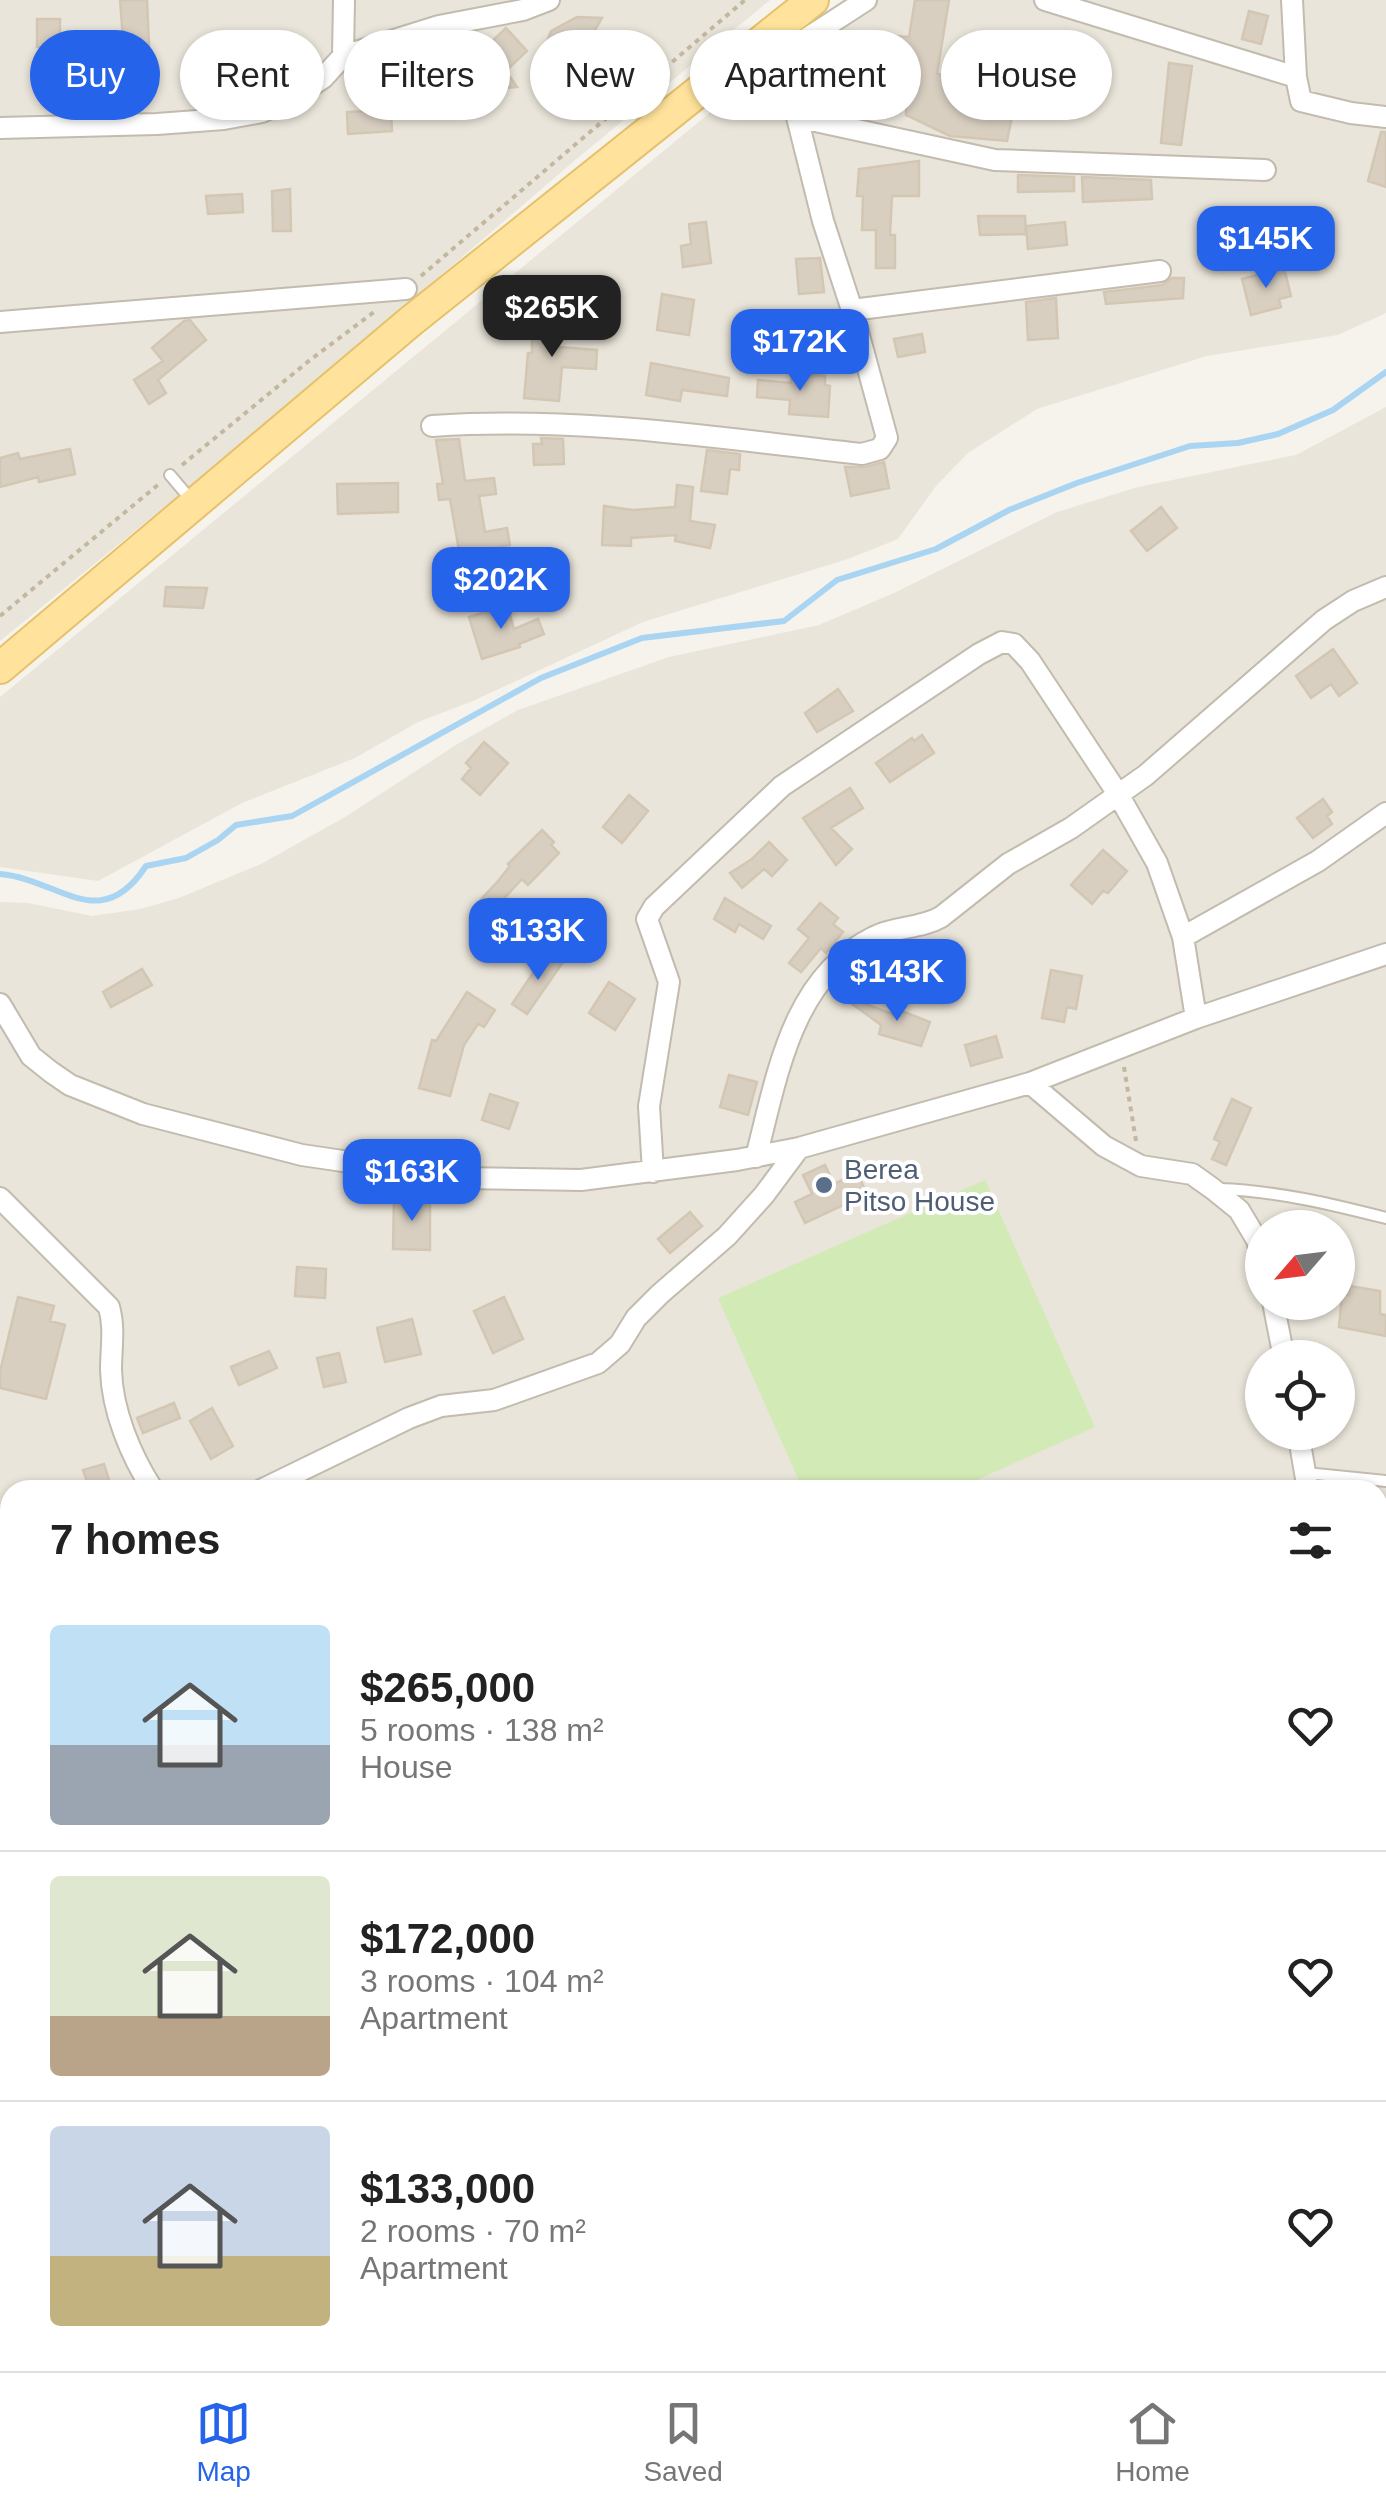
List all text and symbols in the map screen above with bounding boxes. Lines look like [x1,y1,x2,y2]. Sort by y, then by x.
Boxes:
chip: Buy [30,30,160,120]
chip: Rent [180,30,324,120]
chip: Filters [344,30,510,120]
chip: New [530,30,670,120]
chip: Apartment [690,30,921,120]
chip: House [941,30,1112,120]
pin: $145K [1196,206,1336,291]
text: $145K [1219,220,1313,256]
pin: $265K [482,275,622,360]
text: $265K [505,289,599,325]
pin: $172K [730,309,870,394]
text: $172K [753,323,847,359]
pin: $202K [431,547,571,632]
text: $202K [454,561,548,597]
pin: $133K [468,898,608,983]
text: $133K [491,912,585,948]
pin: $143K [827,939,967,1024]
text: $143K [850,953,944,989]
pin: $163K [342,1139,482,1224]
text: $163K [365,1153,459,1189]
place label: Berea Pitso House [844,1154,995,1217]
marker: Berea Pitso House [813,1174,835,1196]
north arrow [1245,1210,1355,1320]
map controls [1245,1210,1355,1450]
button: locate [1245,1340,1355,1450]
icon: filters [1283,1513,1338,1568]
text: 7 homes [50,1516,220,1563]
text: $265,000 [360,1664,535,1711]
icon: home [130,1665,250,1785]
icon: heart [1283,1698,1338,1753]
text: 5 rooms · 138 m² [360,1712,604,1748]
text: House [360,1749,453,1785]
text: $172,000 [360,1915,535,1962]
icon: home [130,1916,250,2036]
icon: heart [1283,1949,1338,2004]
text: 3 rooms · 104 m² [360,1963,604,1999]
text: Apartment [360,2000,508,2036]
text: $133,000 [360,2165,535,2212]
icon: home [130,2166,250,2286]
icon: heart [1283,2199,1338,2254]
text: 2 rooms · 70 m² [360,2213,586,2249]
text: Apartment [360,2250,508,2286]
tab: Map [196,2396,251,2488]
tab: Saved [643,2396,723,2488]
tab: Home [1115,2396,1190,2488]

